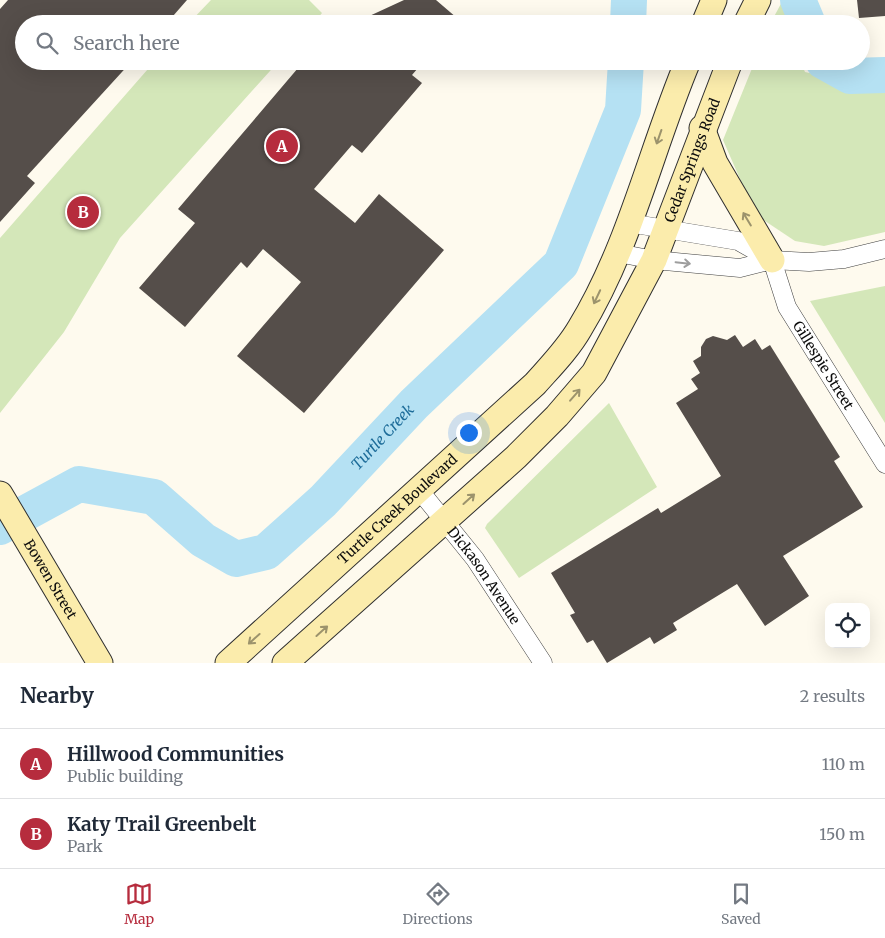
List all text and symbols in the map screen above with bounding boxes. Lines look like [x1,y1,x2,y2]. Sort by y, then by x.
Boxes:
search box [15,15,870,70]
icon: search [33,29,61,57]
text: Search here [73,31,180,55]
street label: Cedar Springs Road [660,95,724,225]
pin: A [266,127,298,165]
one-way arrow [654,129,663,145]
pin: B [67,193,99,231]
one-way arrow [742,212,752,226]
one-way arrow [675,258,691,268]
one-way arrow [592,289,601,304]
street label: Gillespie Street [789,318,858,413]
one-way arrow [569,389,581,402]
water label: Turtle Creek [347,400,418,474]
your location [456,420,482,446]
street label: Turtle Creek Boulevard [334,450,461,568]
one-way arrow [463,493,476,505]
street label: Dickason Avenue [443,523,524,628]
street label: Bowen Street [20,536,81,623]
map controls [825,603,870,648]
button: locate [825,603,870,648]
one-way arrow [315,625,328,636]
one-way arrow [248,633,261,645]
text: Nearby [20,682,94,709]
text: 2 results [800,686,865,706]
text: Hillwood Communities [67,742,284,766]
text: A [30,754,42,774]
text: 110 m [822,754,865,774]
text: Public building [67,766,183,786]
text: Katy Trail Greenbelt [67,812,256,836]
text: B [30,824,42,844]
text: 150 m [819,824,865,844]
text: Park [67,836,103,856]
tab: Map [124,880,154,928]
tab: Directions [403,880,473,928]
tab: Saved [721,880,761,928]

